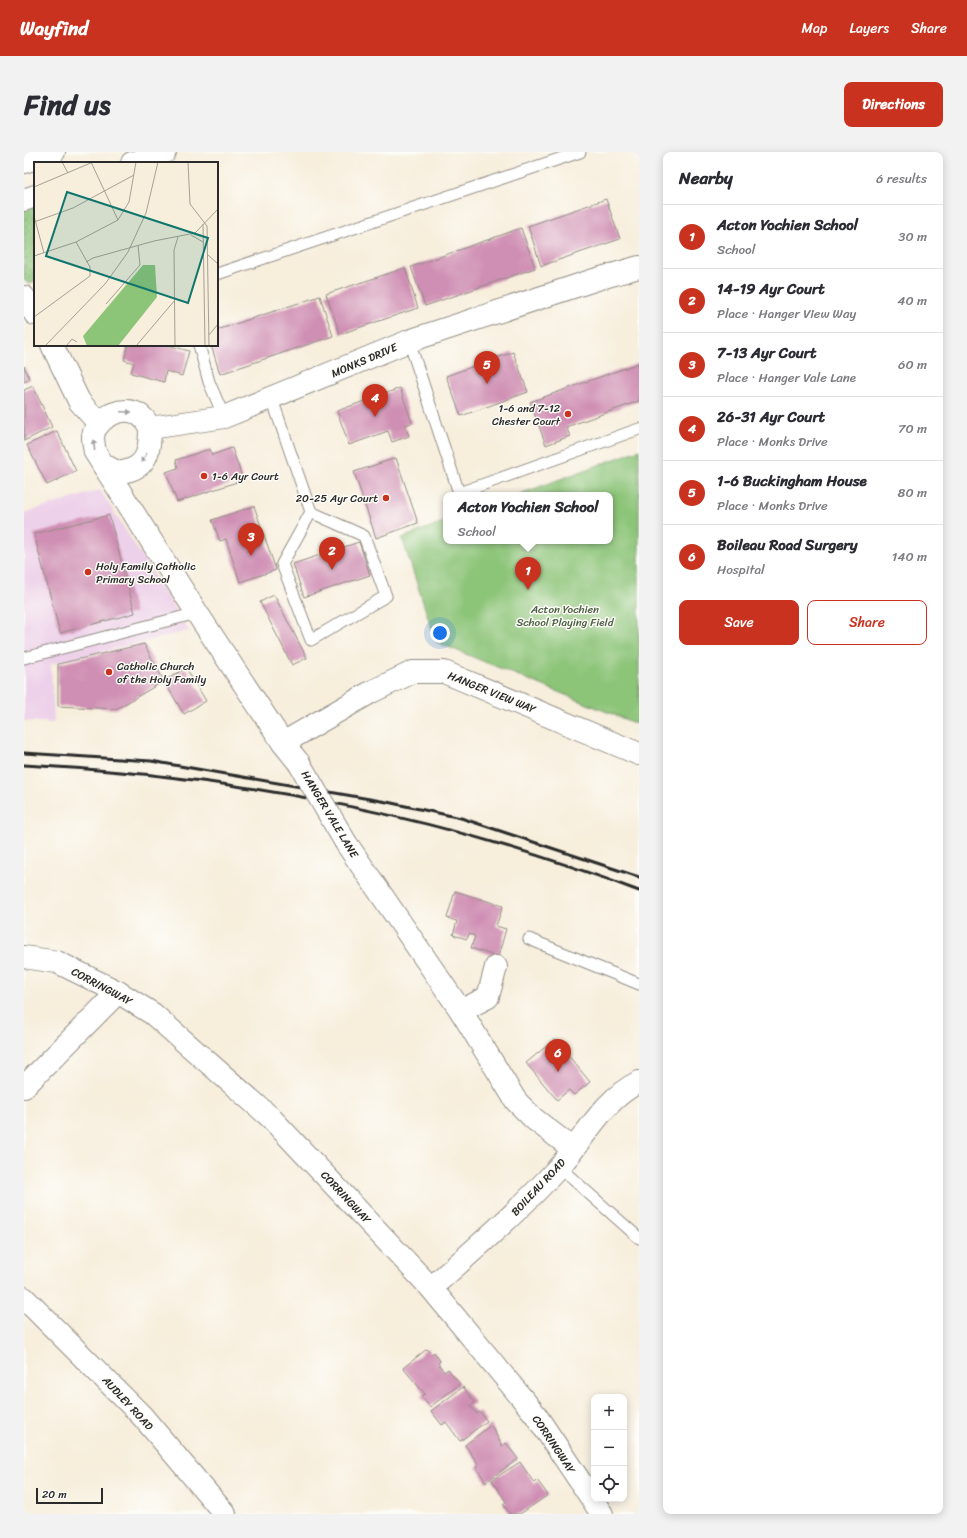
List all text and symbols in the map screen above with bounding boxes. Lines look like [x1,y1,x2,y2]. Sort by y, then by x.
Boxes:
text: Wayfind [20,12,88,45]
text: Map [802,16,827,41]
text: Layers [849,16,889,41]
text: Share [911,16,947,41]
text: Find us [24,80,111,129]
button: Directions [844,82,943,127]
inset map [34,162,218,346]
text: Nearby [679,163,733,193]
text: 6 results [876,167,927,190]
text: Acton Yochien School [717,212,858,238]
text: 1 [689,225,695,248]
text: 30 m [898,225,927,248]
text: School [717,238,755,261]
text: 14-19 Ayr Court [717,276,825,302]
text: 2 [688,289,696,312]
text: 40 m [897,289,927,312]
text: Place · Hanger View Way [717,302,856,325]
street label: MONKS DRIVE [328,338,401,383]
text: 7-13 Ayr Court [717,340,817,366]
pin: 5 [474,351,500,384]
text: 3 [688,353,696,376]
text: 60 m [898,353,927,376]
text: Place · Hanger Vale Lane [717,366,856,389]
pin: 4 [362,384,388,417]
place label: 1-6 and 7-12 Chester Court [492,399,561,431]
text: 26-31 Ayr Court [717,404,825,430]
one-way arrow [120,409,133,415]
marker: 1-6 and 7-12 Chester Court [563,409,573,419]
text: 4 [688,417,696,440]
text: 70 m [898,417,927,440]
text: Place · Monks Drive [717,430,828,453]
one-way arrow [91,439,97,451]
one-way arrow [141,452,148,464]
place label: 1-6 Ayr Court [212,467,279,486]
text: 1-6 Buckingham House [717,468,867,494]
marker: 1-6 Ayr Court [199,471,209,481]
text: 5 [688,481,696,504]
text: 80 m [898,481,927,504]
place label: 20-25 Ayr Court [296,489,378,508]
popup [443,492,613,544]
marker: 20-25 Ayr Court [381,493,391,503]
text: Acton Yochien School [457,494,599,520]
text: Place · Monks Drive [717,494,828,517]
text: School [457,520,496,543]
pin: 3 [238,523,264,556]
text: Boileau Road Surgery [717,532,857,558]
pin: 2 [319,537,345,570]
text: 6 [688,545,696,568]
text: 140 m [892,545,927,568]
place label: Holy Family Catholic Primary School [96,557,196,589]
pin: 1 [515,557,541,590]
text: Hospital [717,558,765,581]
marker: Holy Family Catholic Primary School [83,567,93,577]
park label: Acton Yochien School Playing Field [516,600,615,632]
button: Save [679,600,799,645]
button: Share [807,600,927,645]
your location [430,623,450,643]
place label: Catholic Church of the Holy Family [117,657,206,689]
street label: HANGER VIEW WAY [445,666,540,719]
marker: Catholic Church of the Holy Family [104,667,114,677]
street label: HANGER VALE LANE [296,767,364,862]
street label: CORRINGWAY [68,962,137,1011]
pin: 6 [545,1039,571,1072]
street label: BOILEAU ROAD [506,1154,571,1221]
street label: CORRINGWAY [316,1166,376,1229]
street label: AUDLEY ROAD [97,1371,158,1435]
map controls [591,1394,627,1502]
button: + [591,1394,627,1430]
street label: CORRINGWAY [527,1411,581,1478]
button: − [591,1430,627,1466]
button: locate [591,1466,627,1502]
text: 20 m [42,1485,67,1504]
scale bar [36,1486,103,1505]

